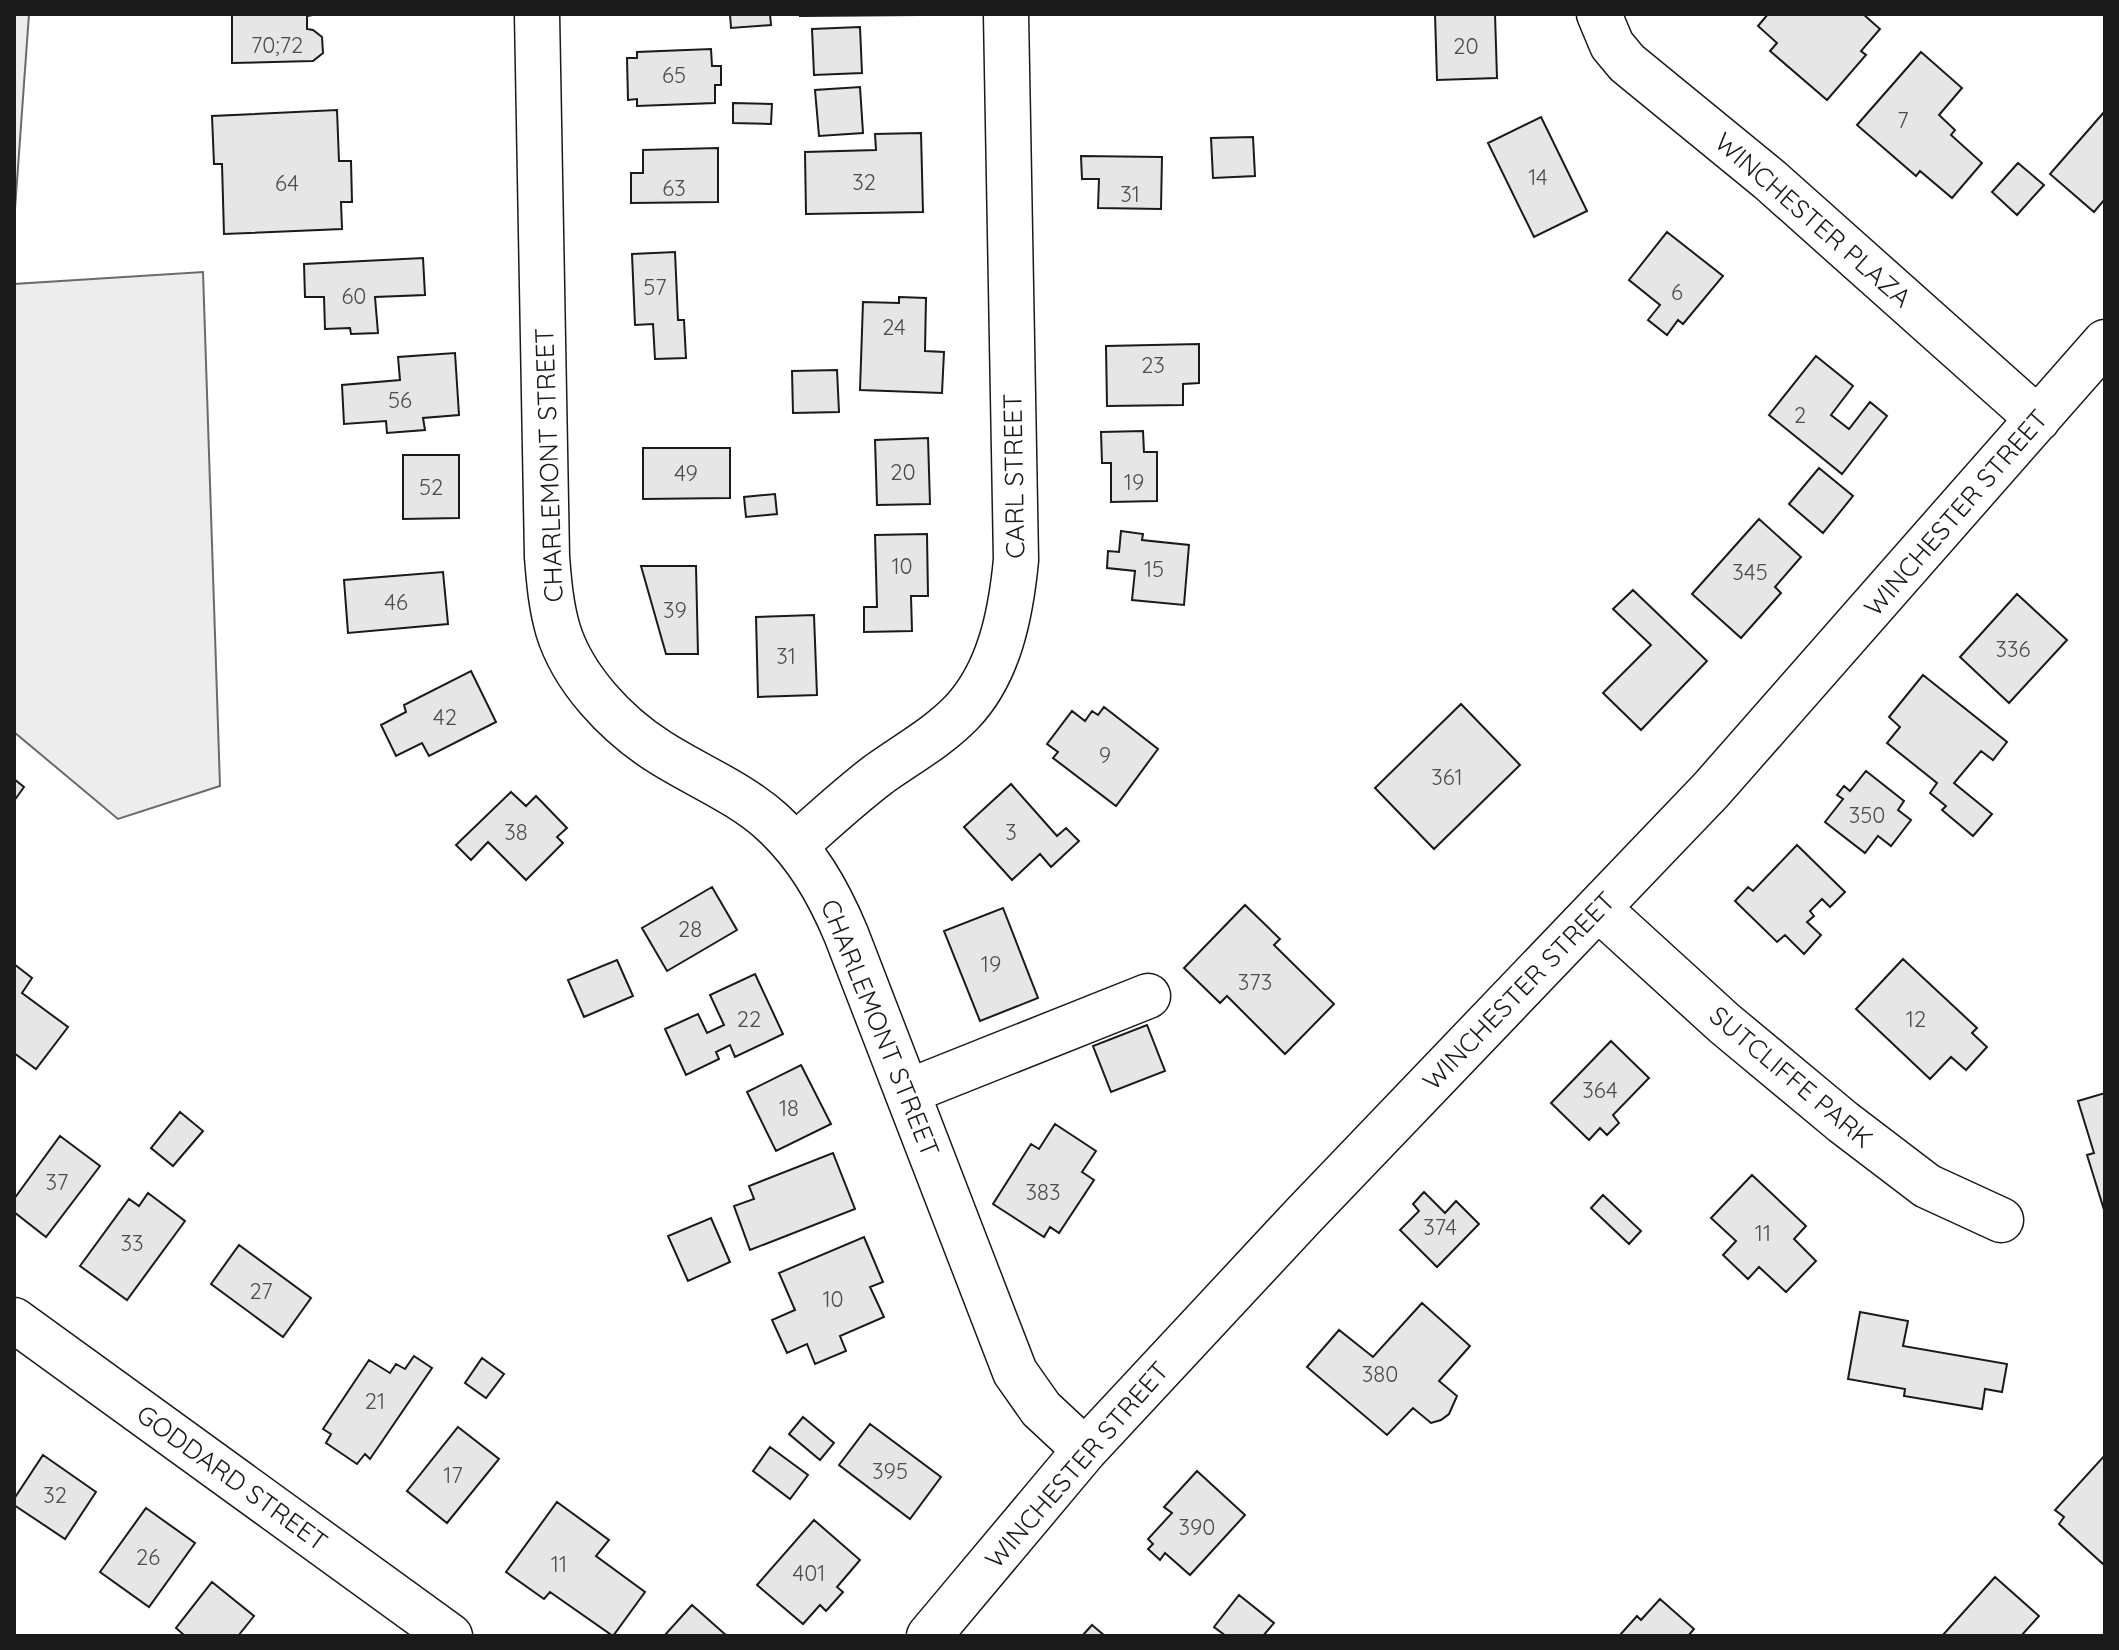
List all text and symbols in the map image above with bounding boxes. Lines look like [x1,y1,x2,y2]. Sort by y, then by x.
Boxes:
house number: 70;72 [251,31,303,59]
house number: 20 [1453,32,1479,60]
house number: 65 [662,61,686,89]
house number: 7 [1897,106,1909,134]
street label: WINCHESTER PLAZA [1708,125,1919,314]
house number: 14 [1528,163,1548,191]
house number: 32 [852,168,876,196]
house number: 64 [275,169,299,197]
house number: 63 [662,174,686,202]
house number: 31 [1120,180,1140,208]
house number: 57 [643,273,667,301]
house number: 6 [1671,278,1683,306]
house number: 60 [342,282,366,310]
house number: 24 [882,313,906,341]
street label: CHARLEMONT STREET [527,327,570,603]
house number: 23 [1141,351,1165,379]
house number: 56 [388,386,412,414]
street label: CARL STREET [996,393,1031,559]
house number: 2 [1794,401,1806,429]
street label: WINCHESTER STREET [1857,402,2055,623]
house number: 20 [890,458,916,486]
house number: 49 [674,459,698,487]
house number: 19 [1124,468,1144,496]
house number: 52 [419,473,443,501]
house number: 10 [891,552,913,580]
house number: 15 [1144,555,1164,583]
house number: 345 [1732,558,1768,586]
house number: 46 [384,588,408,616]
house number: 39 [663,596,687,624]
house number: 336 [1996,635,2031,663]
house number: 31 [776,642,796,670]
house number: 42 [433,703,457,731]
house number: 9 [1099,741,1111,769]
house number: 361 [1431,763,1463,791]
house number: 350 [1849,801,1885,829]
house number: 38 [504,818,528,846]
house number: 3 [1005,818,1017,846]
street label: WINCHESTER STREET [1415,884,1622,1097]
street label: CHARLEMONT STREET [814,894,947,1161]
house number: 28 [678,915,702,943]
house number: 19 [981,950,1001,978]
house number: 373 [1238,968,1272,996]
street label: SUTCLIFFE PARK [1703,999,1880,1155]
house number: 22 [737,1005,761,1033]
house number: 12 [1906,1005,1926,1033]
house number: 364 [1582,1076,1618,1104]
house number: 18 [779,1094,799,1122]
house number: 37 [46,1168,68,1196]
house number: 383 [1026,1178,1060,1206]
house number: 374 [1423,1213,1457,1241]
house number: 11 [1755,1219,1771,1247]
house number: 33 [120,1229,144,1257]
house number: 27 [249,1277,273,1305]
house number: 10 [822,1285,844,1313]
street label: WINCHESTER STREET [978,1354,1176,1575]
house number: 380 [1362,1360,1398,1388]
house number: 21 [365,1387,385,1415]
street label: GODDARD STREET [130,1397,334,1558]
house number: 395 [872,1457,908,1485]
house number: 17 [443,1461,463,1489]
house number: 32 [43,1481,67,1509]
house number: 390 [1179,1513,1215,1541]
house number: 26 [136,1543,160,1571]
house number: 11 [551,1550,567,1578]
house number: 401 [793,1559,825,1587]

